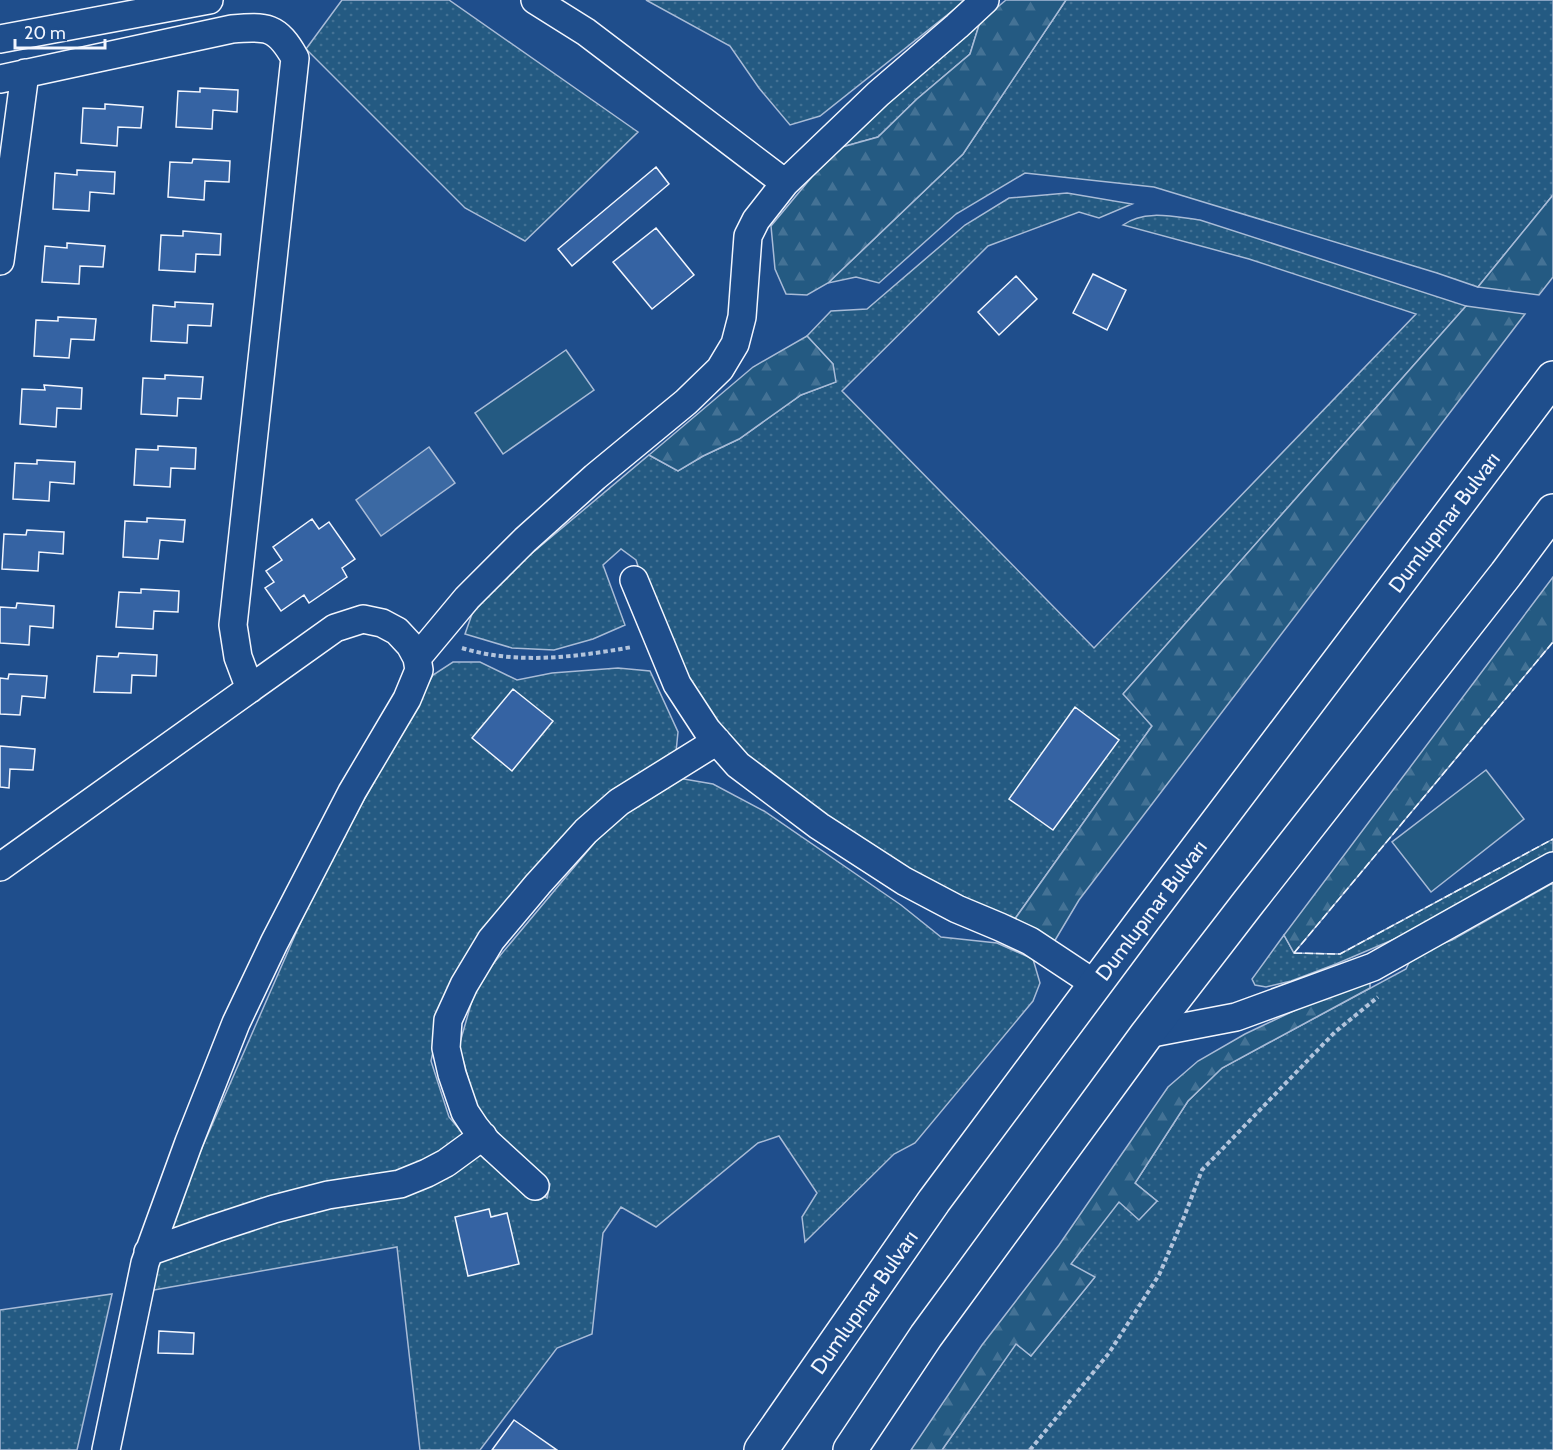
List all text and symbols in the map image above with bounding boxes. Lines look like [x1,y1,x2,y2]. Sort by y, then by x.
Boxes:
scale bar [15,12,105,50]
text: 20 m [24,22,66,44]
street label: Dumlupınar Bulvarı [1383,447,1505,597]
street label: Dumlupınar Bulvarı [1090,835,1212,985]
street label: Dumlupınar Bulvarı [805,1225,923,1379]

